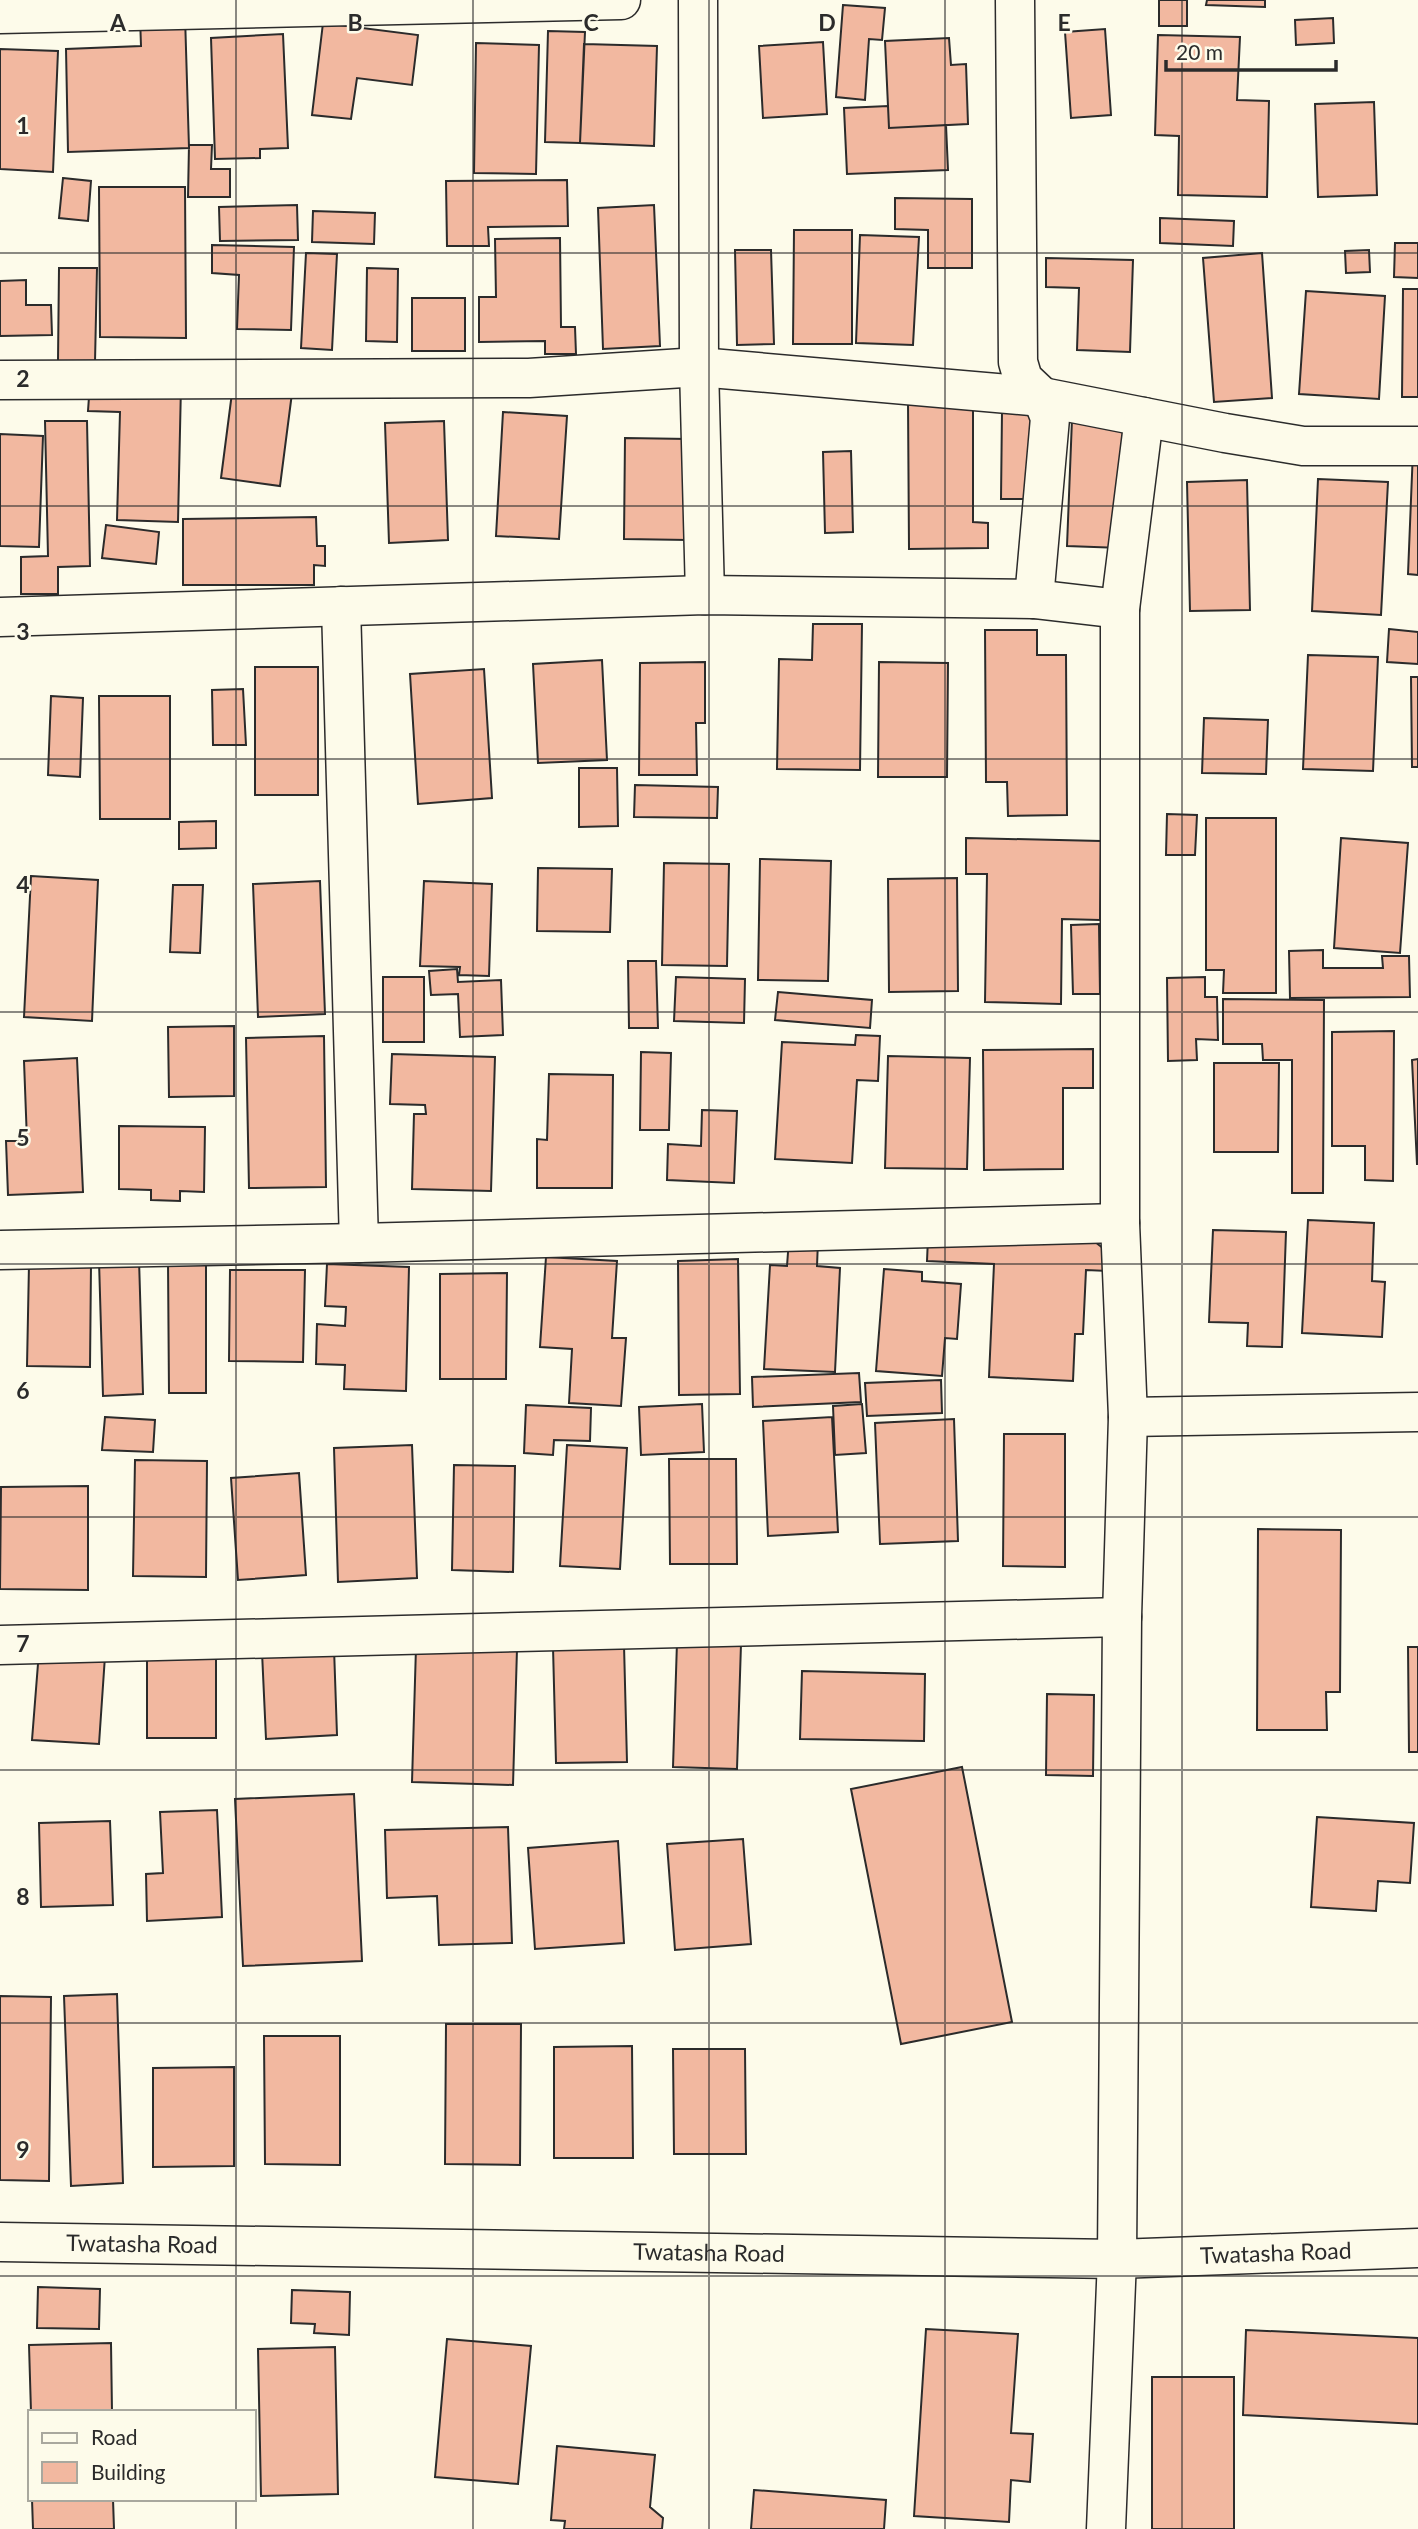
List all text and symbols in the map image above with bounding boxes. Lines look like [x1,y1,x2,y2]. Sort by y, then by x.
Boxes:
text: A [109,8,127,36]
text: B [347,8,363,36]
text: C [583,8,599,36]
text: D [818,8,836,36]
text: E [1057,8,1071,36]
scale bar [1166,28,1336,72]
text: 20 m [1176,39,1223,64]
text: 1 [16,111,30,139]
text: 2 [16,364,30,392]
text: 3 [16,617,30,645]
text: 4 [16,870,30,898]
text: 5 [16,1123,30,1151]
text: 6 [16,1376,30,1404]
text: 7 [16,1629,30,1657]
text: 8 [16,1882,30,1910]
text: 9 [16,2135,30,2163]
street label: Twatasha Road [66,2228,218,2258]
street label: Twatasha Road [1199,2235,1352,2269]
street label: Twatasha Road [633,2237,785,2267]
legend [28,2410,256,2501]
text: Road [91,2424,138,2449]
text: Building [91,2459,166,2484]

